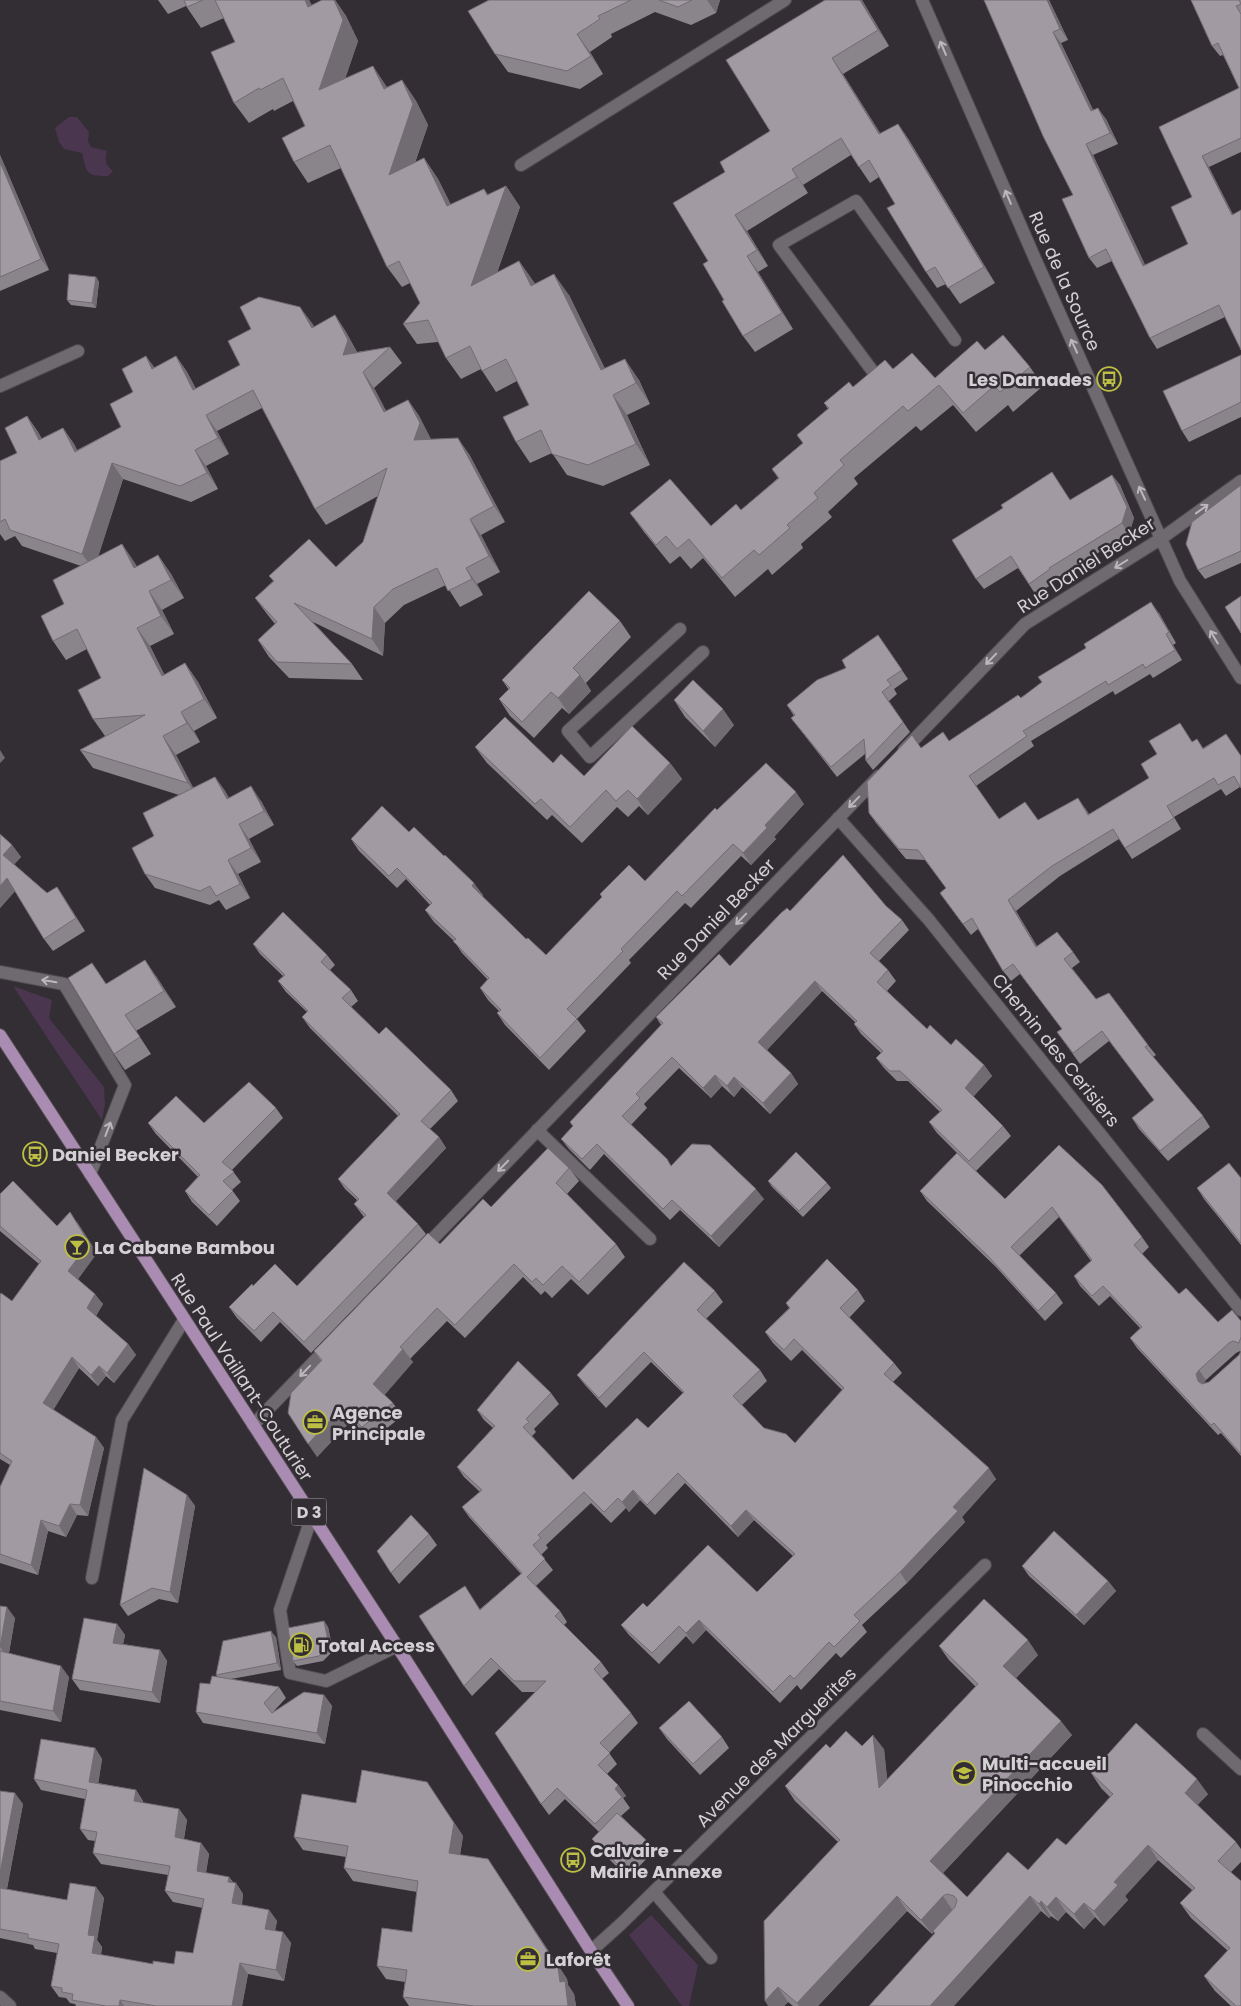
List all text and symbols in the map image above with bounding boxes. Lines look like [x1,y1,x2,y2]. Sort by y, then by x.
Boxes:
one-way arrow [938,41,948,56]
one-way arrow [1002,190,1012,205]
street label: Rue de la Source [1023,207,1107,355]
one-way arrow [1069,338,1079,353]
bus stop icon: Les Damades [1096,366,1122,392]
place label: Les Damades [969,367,1092,392]
one-way arrow [1137,486,1147,501]
one-way arrow [1195,504,1209,514]
street label: Rue Daniel Becker [1012,511,1160,619]
one-way arrow [1114,558,1128,569]
one-way arrow [1209,630,1219,644]
one-way arrow [985,653,997,666]
one-way arrow [848,795,860,808]
street label: Rue Daniel Becker [651,853,781,985]
one-way arrow [735,912,747,925]
street label: Chemin des Cerisiers [986,968,1126,1132]
one-way arrow [41,975,57,985]
one-way arrow [104,1121,113,1136]
bus stop icon: Daniel Becker [22,1141,48,1167]
place label: Daniel Becker [52,1142,179,1167]
one-way arrow [497,1159,509,1172]
bar icon: La Cabane Bambou [64,1234,90,1260]
place label: La Cabane Bambou [94,1235,275,1260]
street label: Rue Paul Vaillant-Couturier [165,1268,319,1486]
one-way arrow [299,1365,312,1377]
place label: Agence Principale [332,1400,425,1446]
office icon: Agence Principale [302,1409,328,1435]
road number: D 3 [292,1498,326,1525]
fuel station icon: Total Access [288,1632,314,1658]
place label: Total Access [318,1633,435,1658]
street label: Avenue des Marguerites [690,1661,862,1833]
place label: Multi-accueil Pinocchio [982,1751,1107,1797]
school or university icon: Multi-accueil Pinocchio [951,1760,977,1786]
place label: Calvaire - Mairie Annexe [590,1838,722,1884]
bus stop icon: Calvaire - Mairie Annexe [560,1847,586,1873]
office icon: Laforêt [515,1946,541,1972]
place label: Laforêt [546,1947,611,1972]

